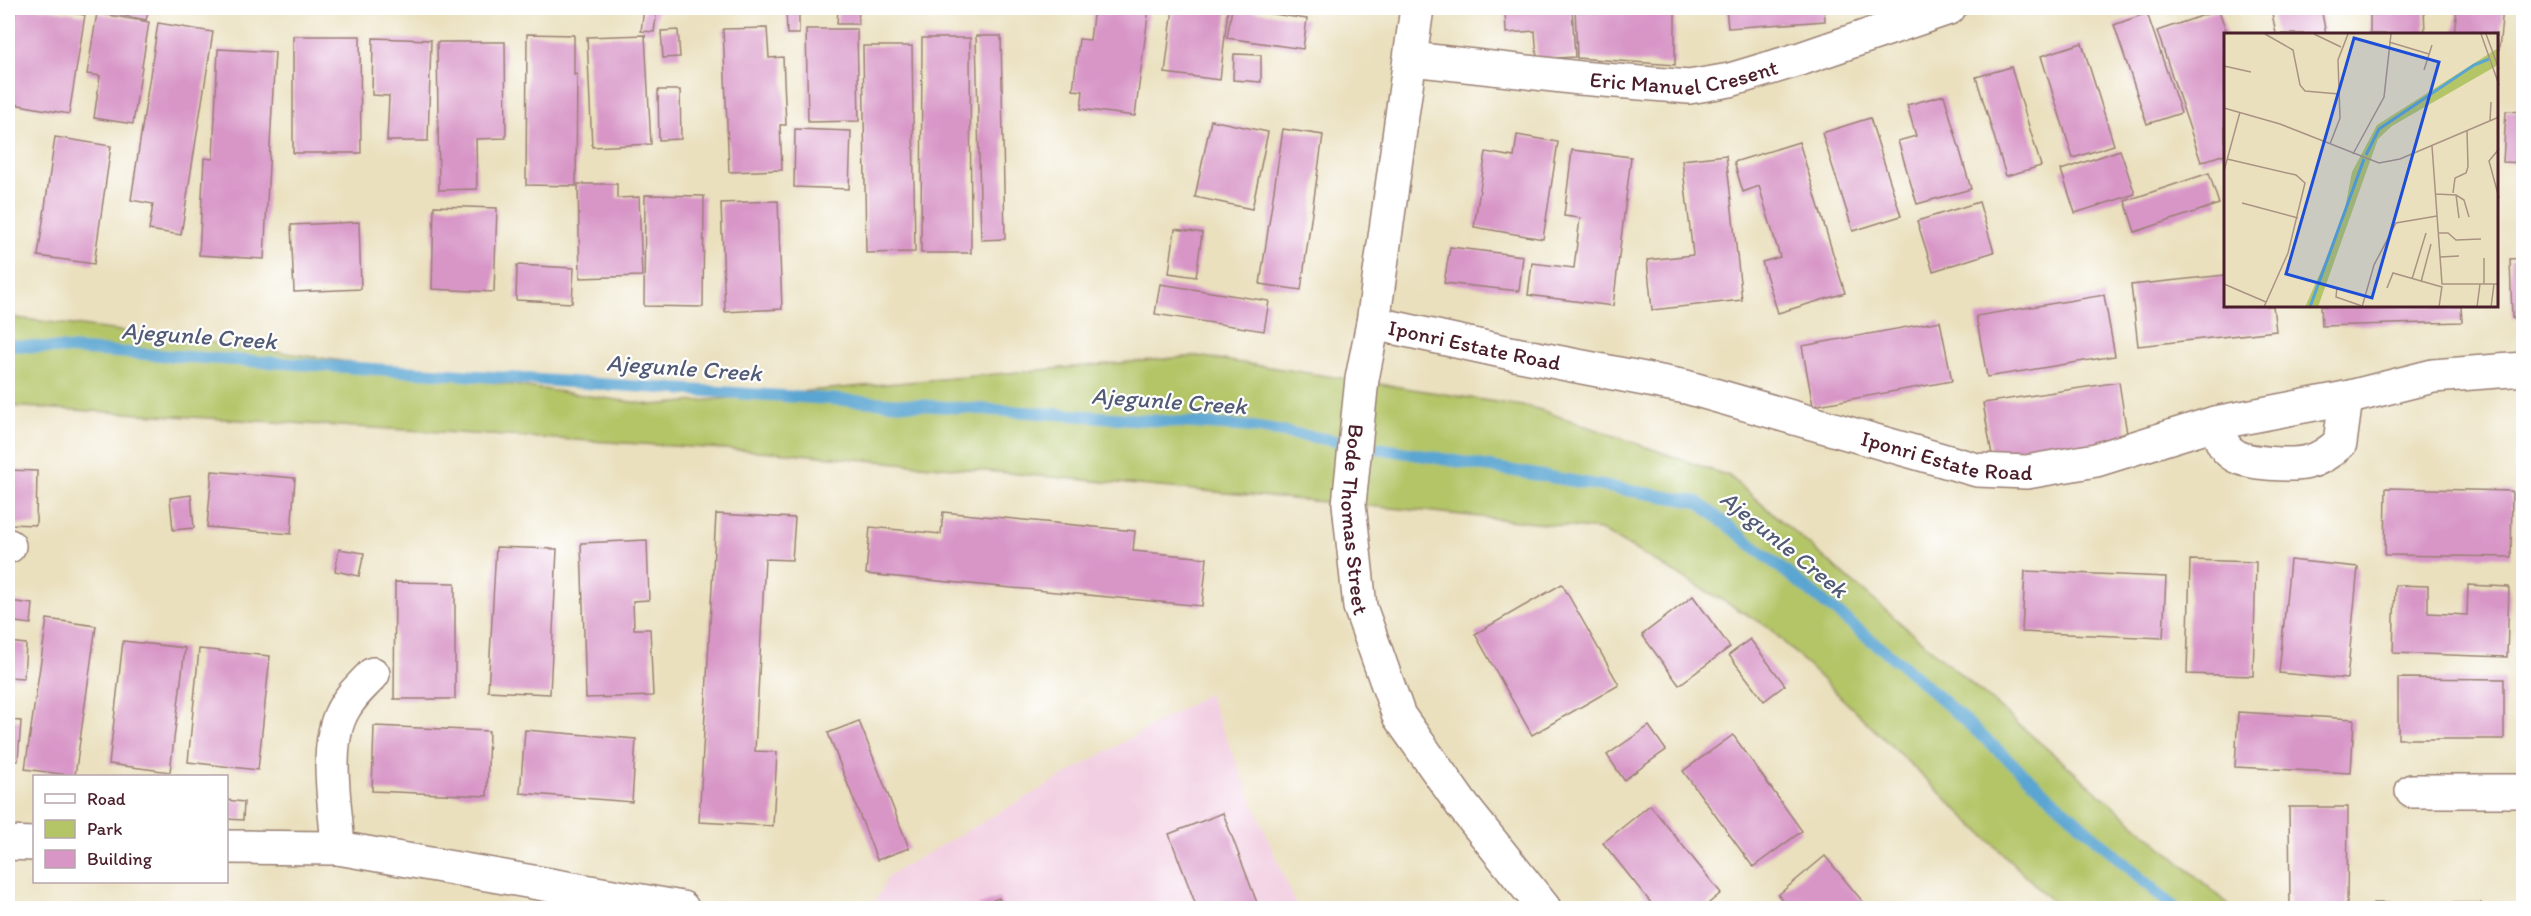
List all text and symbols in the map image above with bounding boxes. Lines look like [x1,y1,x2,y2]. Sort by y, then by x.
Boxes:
inset map [2224,33,2498,308]
street label: Eric Manuel Cresent [1589,53,1781,102]
street label: Iponri Estate Road [1386,314,1563,377]
water label: Ajegunle Creek [121,316,279,355]
water label: Ajegunle Creek [606,348,764,387]
water label: Ajegunle Creek [1091,381,1249,420]
street label: Bode Thomas Street [1335,423,1375,619]
street label: Iponri Estate Road [1858,425,2033,486]
water label: Ajegunle Creek [1715,484,1855,605]
legend [33,775,228,883]
text: Road [87,788,126,810]
text: Park [87,818,122,840]
text: Building [87,848,153,870]

